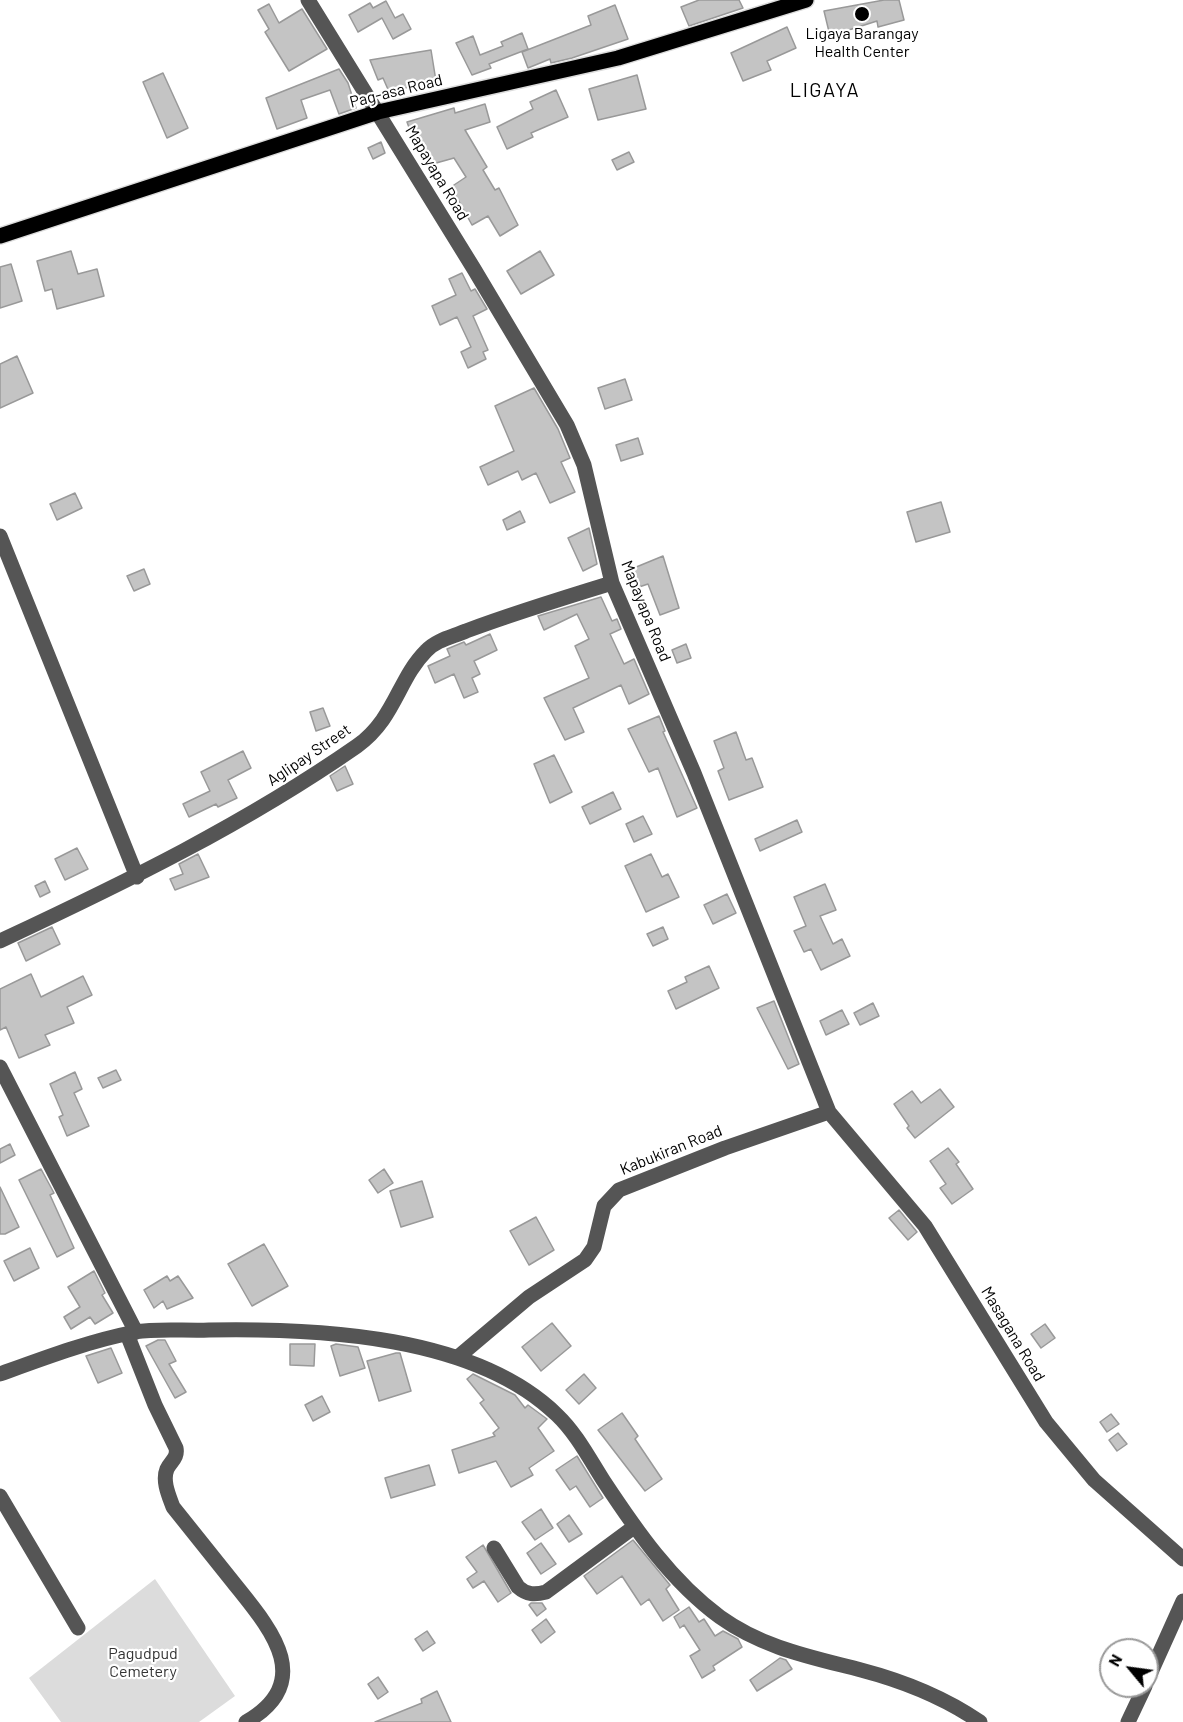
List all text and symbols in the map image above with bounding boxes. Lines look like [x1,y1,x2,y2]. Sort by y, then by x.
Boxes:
marker: Ligaya Barangay Health Center [853,5,871,23]
place label: Ligaya Barangay Health Center [805,24,919,62]
street label: Pag-asa Road [348,70,444,112]
district label: LIGAYA [790,78,860,102]
street label: Mapayapa Road [401,122,473,224]
street label: Mapayapa Road [617,558,675,664]
street label: Aglipay Street [263,720,355,790]
street label: Kabukiran Road [617,1121,725,1179]
street label: Masagana Road [977,1283,1049,1385]
north arrow [1099,1638,1159,1698]
park label: Pagudpud Cemetery [108,1644,178,1682]
text: N [1104,1651,1125,1669]

